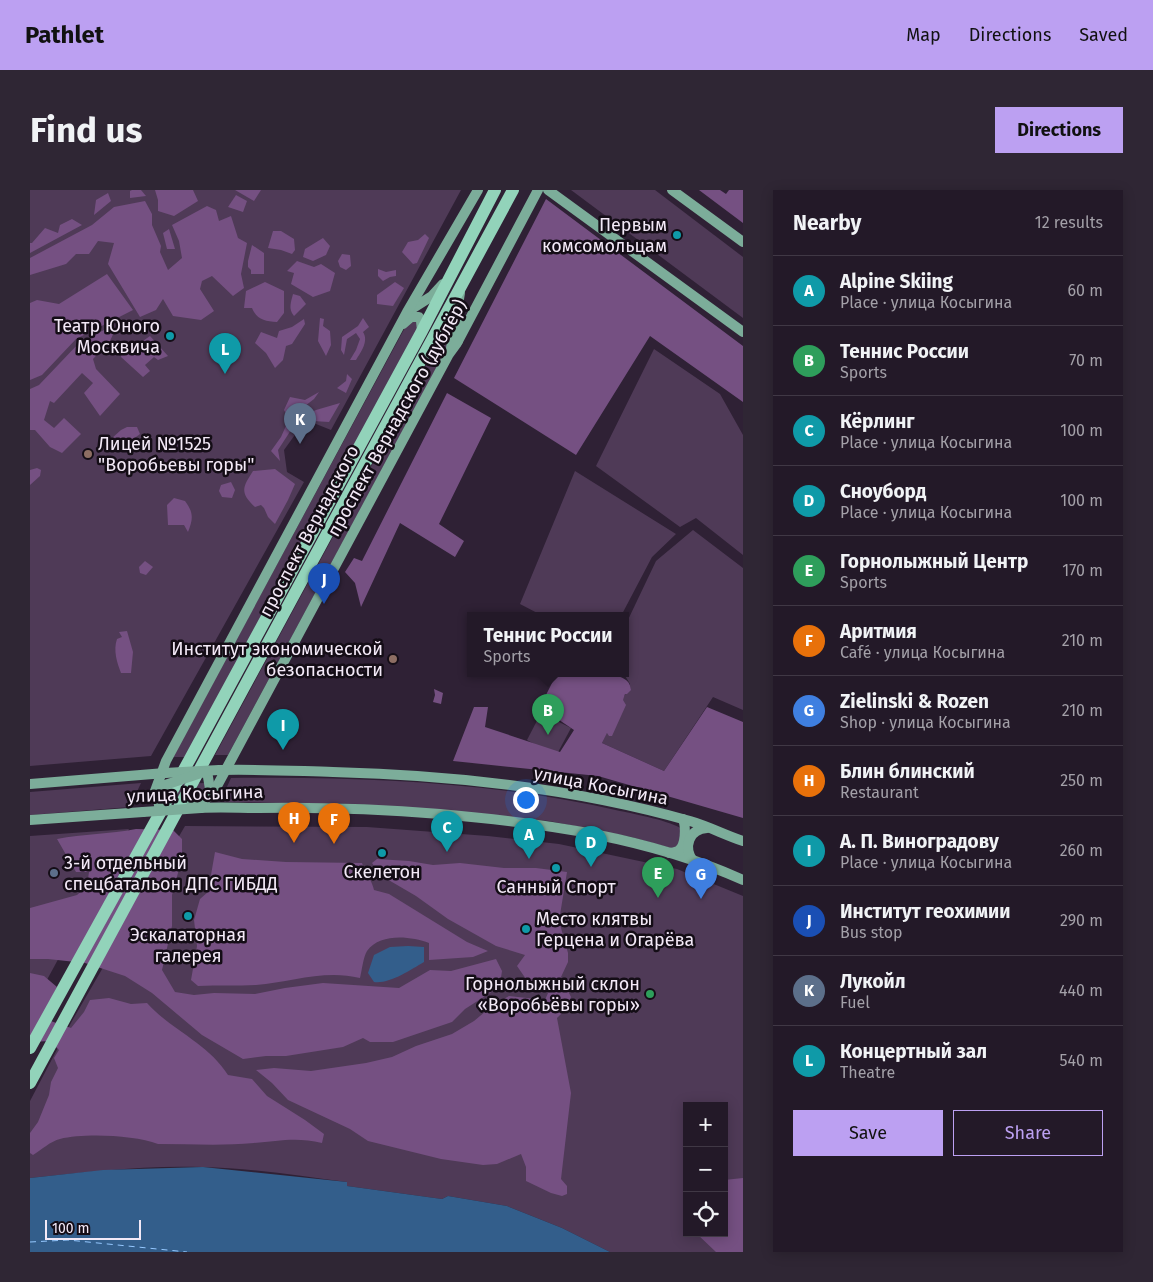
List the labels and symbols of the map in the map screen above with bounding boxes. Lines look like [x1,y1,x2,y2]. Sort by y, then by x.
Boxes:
place label: Первым комсомольцам [542,214,667,257]
marker: Первым комсомольцам [671,229,683,241]
street label: проспект Вернадского (дублёр) [323,296,472,540]
place label: Театр Юного Москвича [54,315,160,358]
marker: Театр Юного Москвича [164,330,176,342]
pin: L [209,333,241,374]
pin: K [284,403,316,444]
place label: Лицей №1525 "Воробьевы горы" [98,433,254,476]
street label: проспект Вернадского [254,441,364,621]
marker: Лицей №1525 "Воробьевы горы" [82,448,94,460]
pin: J [308,563,340,604]
place label: Институт экономической безопасности [171,638,383,681]
marker: Институт экономической безопасности [387,653,399,665]
pin: B [532,694,564,735]
pin: I [267,709,299,750]
street label: улица Косыгина [532,762,670,810]
street label: улица Косыгина [126,781,264,807]
your location [513,787,539,813]
pin: H [278,802,310,843]
pin: F [318,803,350,844]
pin: C [431,811,463,852]
pin: A [513,818,545,859]
pin: D [575,826,607,867]
marker: Скелетон [376,847,388,859]
place label: 3-й отдельный спецбатальон ДПС ГИБДД [64,852,278,895]
pin: E [642,857,674,898]
pin: G [685,858,717,899]
place label: Скелетон [343,861,421,883]
marker: Санный Спорт [550,862,562,874]
marker: 3-й отдельный спецбатальон ДПС ГИБДД [48,867,60,879]
place label: Санный Спорт [496,876,616,898]
place label: Место клятвы Герцена и Огарёва [536,908,694,951]
marker: Эскалаторная галерея [182,910,194,922]
marker: Место клятвы Герцена и Огарёва [520,923,532,935]
place label: Эскалаторная галерея [130,924,246,967]
place label: Горнолыжный склон «Воробьёвы горы» [465,973,640,1016]
marker: Горнолыжный склон «Воробьёвы горы» [644,988,656,1000]
scale bar [45,1217,141,1240]

